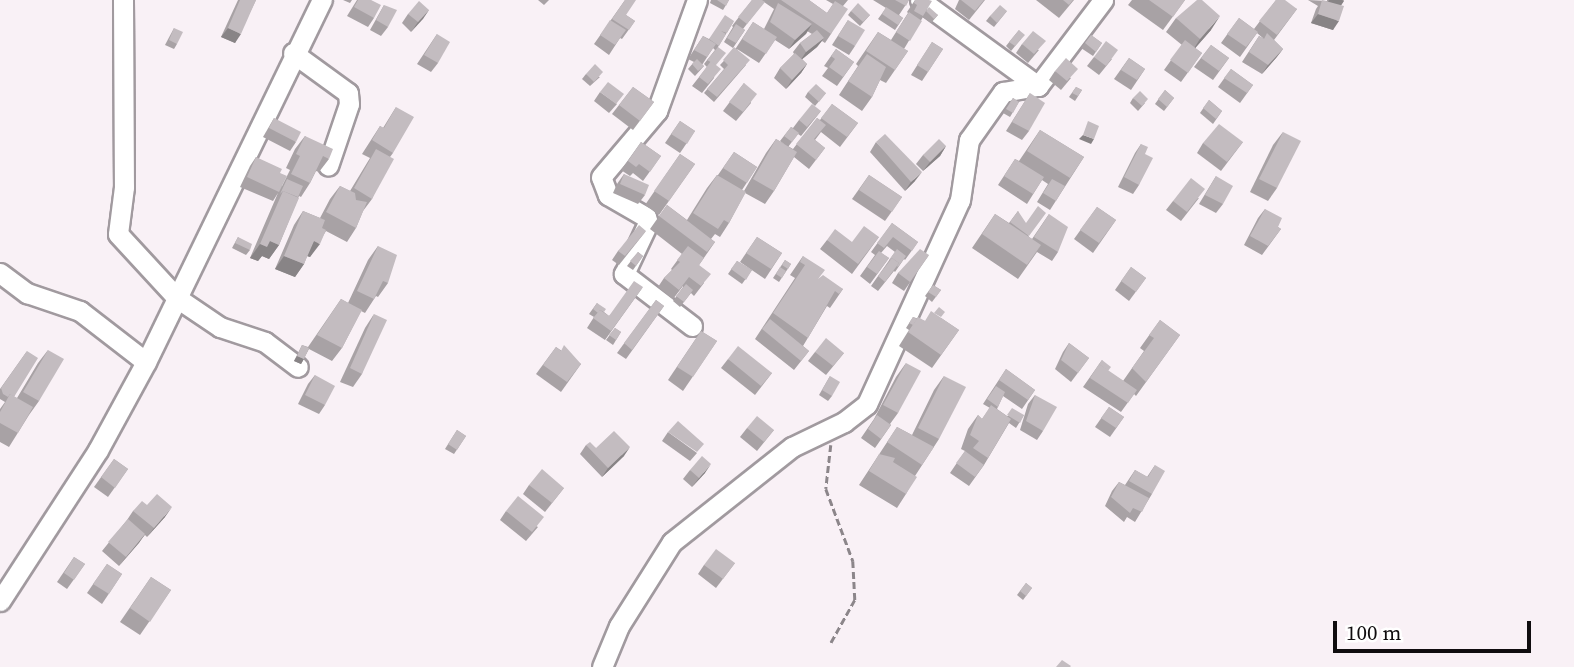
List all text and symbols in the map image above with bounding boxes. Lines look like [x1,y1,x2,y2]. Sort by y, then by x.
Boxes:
scale bar [1336,608,1534,652]
text: 100 m [1346,618,1401,647]

